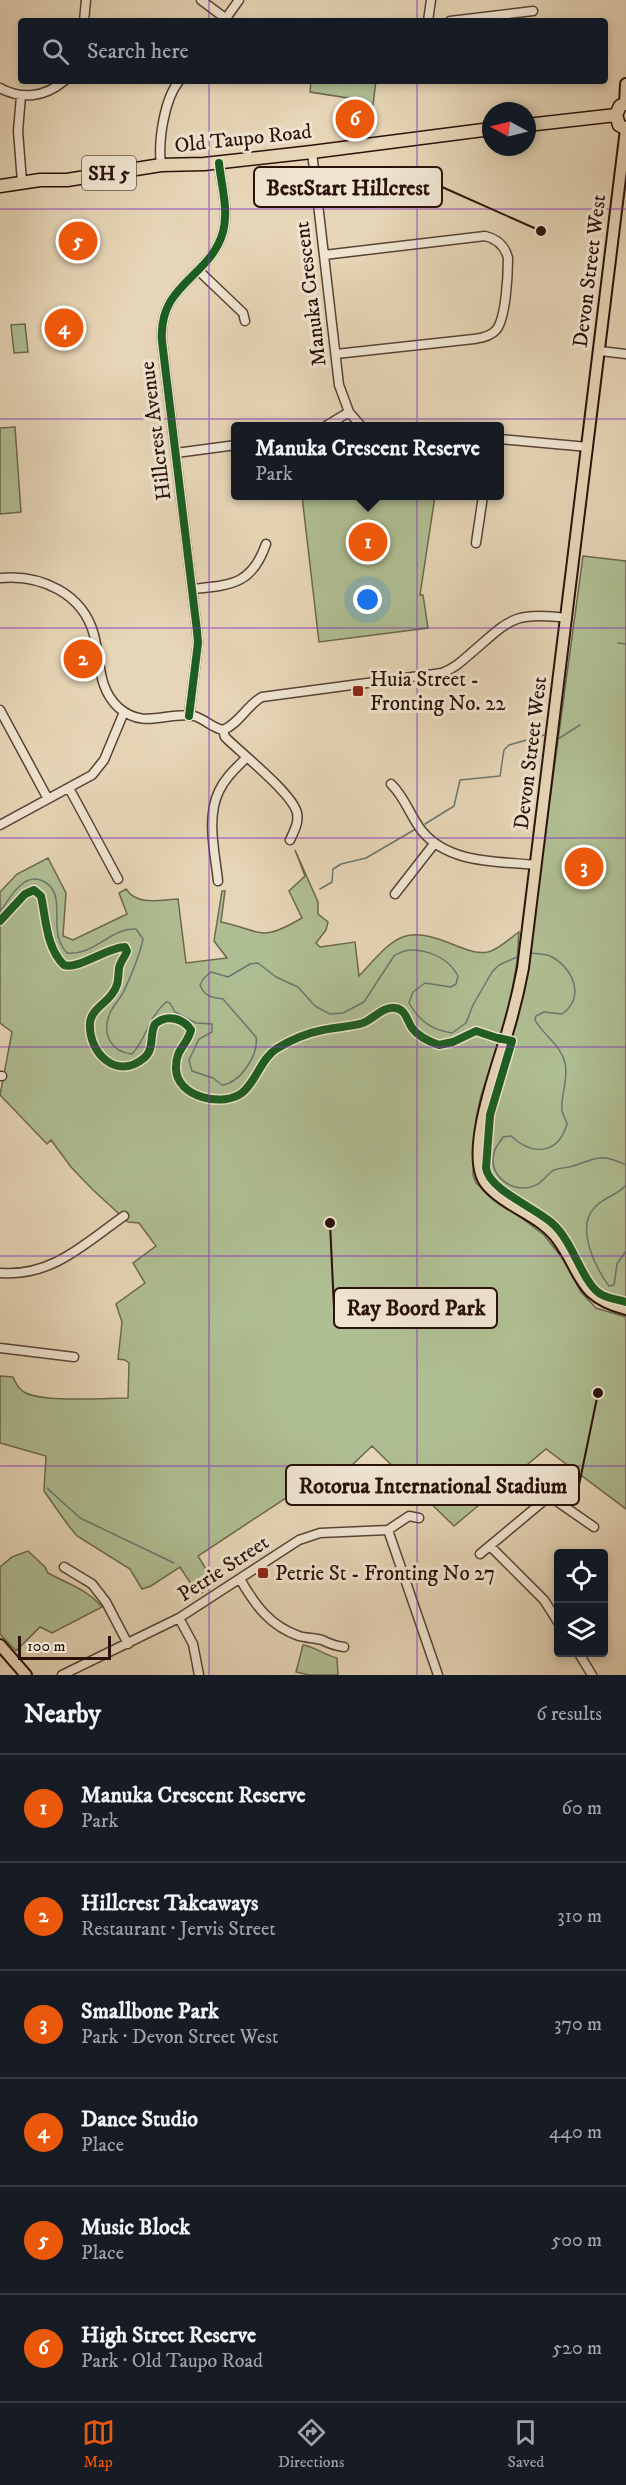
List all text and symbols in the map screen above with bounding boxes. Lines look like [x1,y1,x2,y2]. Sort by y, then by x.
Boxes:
search box [18,18,608,84]
icon: search [39,35,72,68]
text: Search here [87,38,189,65]
pin: 6 [336,96,374,142]
north arrow [482,102,536,156]
street label: Old Taupo Road [173,119,314,159]
road number: SH 5 [82,156,136,190]
callout: BestStart Hillcrest [254,167,442,207]
text: BestStart Hillcrest [266,175,430,202]
street label: Devon Street West [568,193,612,349]
pin: 5 [58,218,98,264]
street label: Manuka Crescent [289,220,333,368]
pin: 4 [44,306,84,350]
street label: Hillcrest Avenue [135,360,177,502]
popup [231,422,504,500]
text: Manuka Crescent Reserve [255,435,480,462]
text: Park [255,462,293,487]
pin: 1 [348,520,388,564]
your location [353,585,382,614]
pin: 2 [64,636,103,682]
place label: Huia Street - Fronting No. 22 [370,667,506,717]
street label: Devon Street West [509,675,553,831]
marker: Huia Street - Fronting No. 22 [351,684,365,698]
pin: 3 [564,844,604,890]
callout: Ray Boord Park [334,1288,497,1328]
text: Ray Boord Park [346,1295,487,1322]
callout: Rotorua International Stadium [286,1465,579,1505]
text: Rotorua International Stadium [299,1473,568,1500]
street label: Petrie Street [173,1530,274,1608]
map controls [554,1549,608,1657]
button: locate [554,1549,608,1603]
place label: Petrie St - Fronting No 27 [275,1561,495,1587]
marker: Petrie St - Fronting No 27 [256,1566,270,1580]
button: layers [554,1603,608,1657]
scale bar [18,1633,111,1660]
text: 100 m [27,1636,66,1656]
text: Nearby [24,1698,101,1731]
text: 6 results [536,1702,602,1727]
text: Manuka Crescent Reserve [81,1782,306,1809]
text: 1 [40,1796,47,1821]
text: 60 m [562,1796,602,1821]
text: Park [81,1809,118,1834]
text: Hillcrest Takeaways [81,1890,258,1917]
text: 2 [39,1904,48,1929]
text: 310 m [557,1904,602,1929]
text: Restaurant · Jervis Street [81,1917,276,1942]
text: Smallbone Park [81,1998,219,2025]
text: 3 [40,2012,47,2037]
text: 370 m [554,2012,602,2037]
text: Park · Devon Street West [81,2025,278,2050]
text: Dance Studio [81,2106,198,2133]
text: 4 [38,2120,49,2145]
text: 440 m [549,2120,602,2145]
text: Place [81,2133,124,2158]
text: Music Block [81,2214,190,2241]
text: 5 [39,2228,48,2253]
text: 500 m [551,2228,602,2253]
text: Place [81,2241,124,2266]
text: High Street Reserve [81,2322,256,2349]
text: 6 [38,2336,49,2361]
text: 520 m [552,2336,602,2361]
text: Park · Old Taupo Road [81,2349,263,2374]
tab: Map [82,2416,115,2472]
tab: Directions [278,2416,344,2472]
tab: Saved [508,2416,544,2472]

